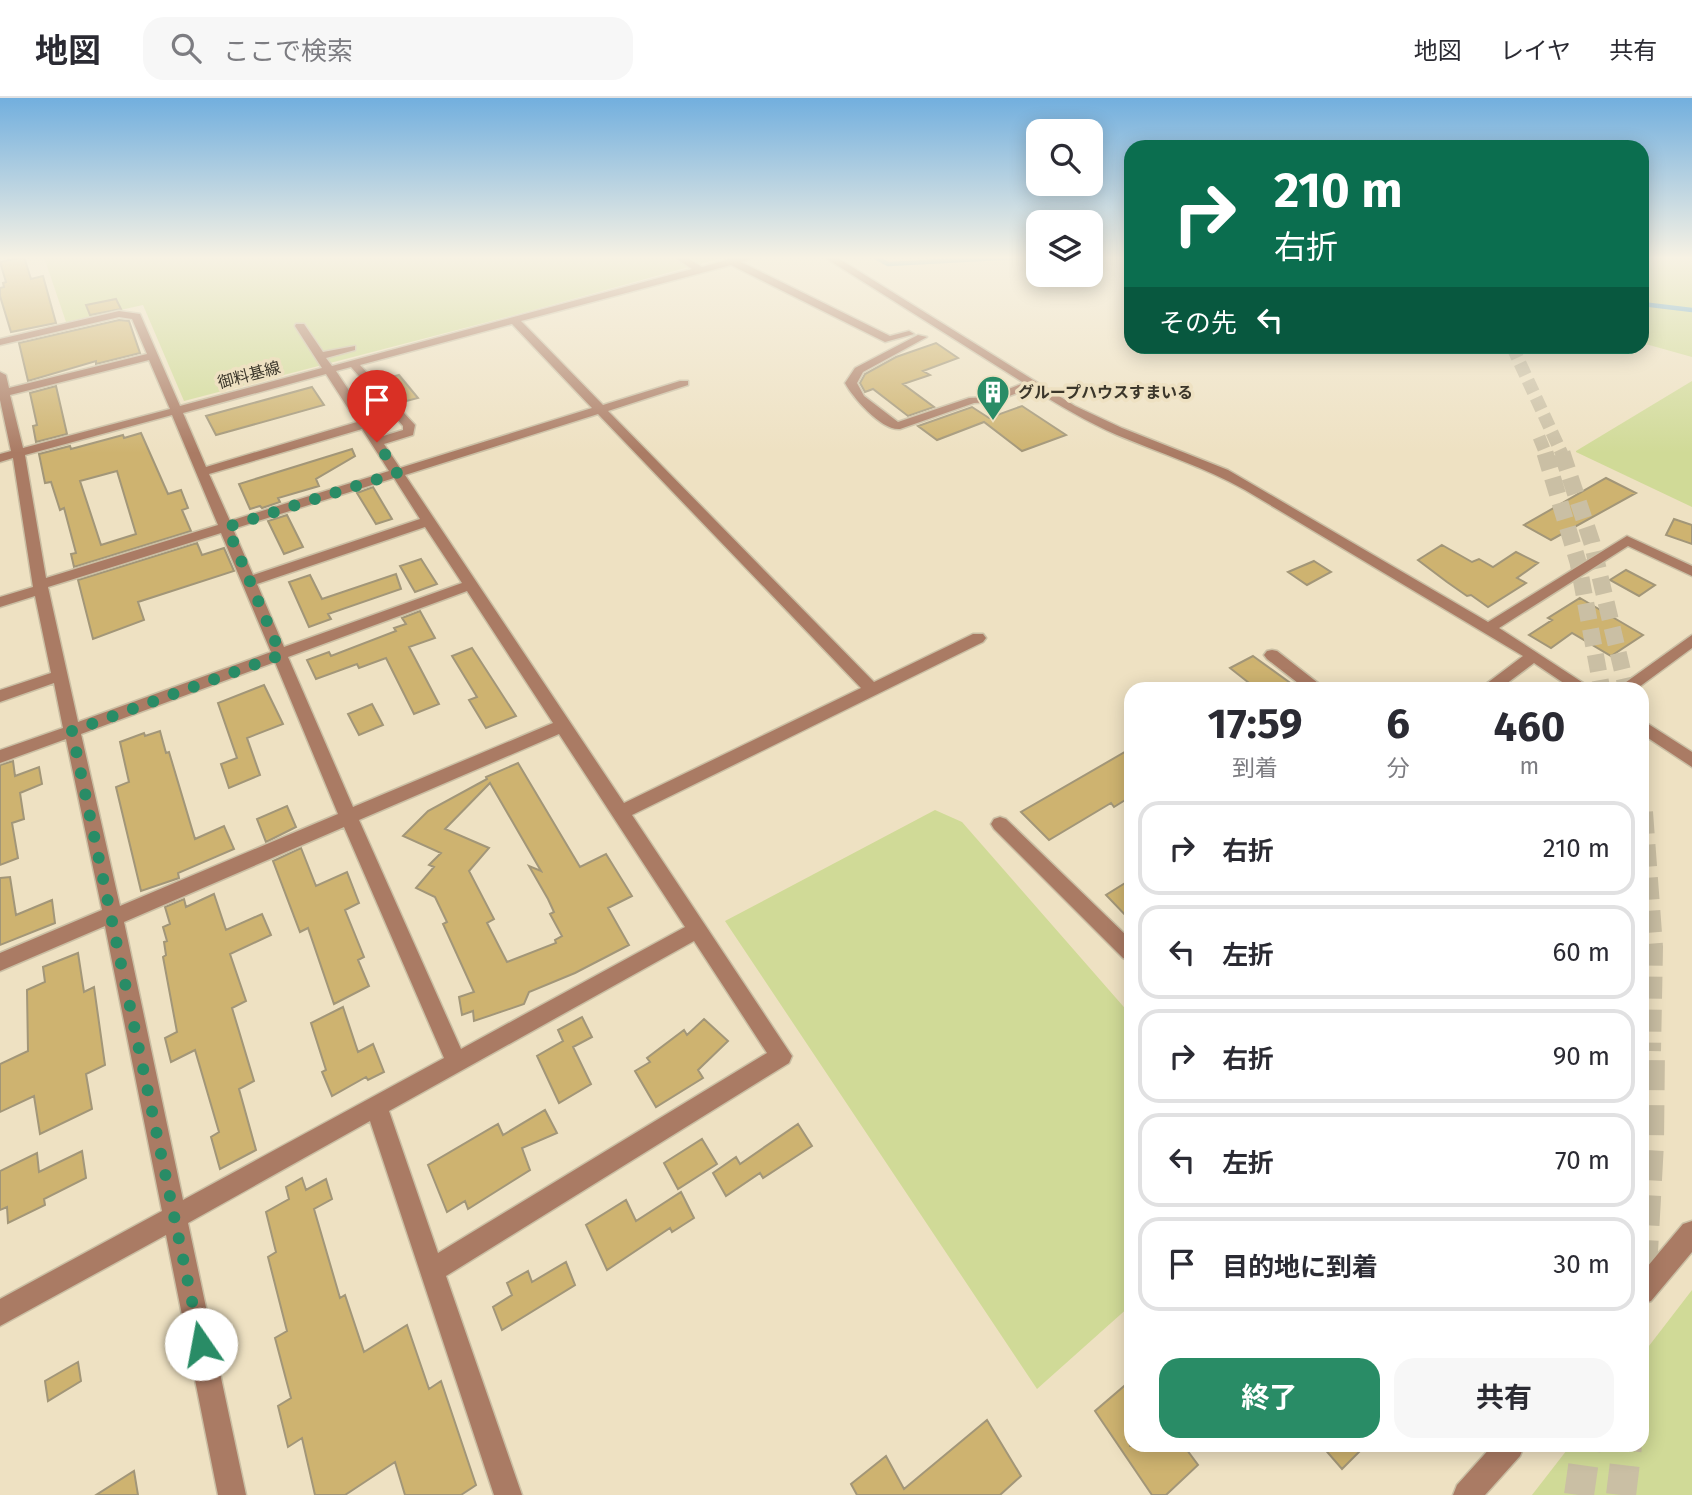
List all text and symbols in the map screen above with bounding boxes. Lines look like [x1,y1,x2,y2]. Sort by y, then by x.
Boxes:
search box [143,17,633,80]
icon: search [167,29,205,67]
text: 地図 [35,31,101,71]
text: ここで検索 [223,36,353,67]
text: 地図 [1414,37,1462,65]
text: レイヤ [1500,37,1571,65]
text: 共有 [1609,37,1657,65]
map controls [1026,119,1103,287]
button: search [1026,119,1103,196]
text: 210 m [1274,161,1403,220]
icon: right [1159,168,1250,259]
button: layers [1026,210,1103,287]
text: 右折 [1274,228,1338,266]
icon: left [1251,301,1289,339]
text: その先 [1159,308,1237,339]
street label: 御料基線 [216,358,282,392]
pin [347,370,407,442]
building icon: グループハウスすまいる [974,373,1012,422]
icon: arrive [358,381,396,419]
place label: グループハウスすまいる [1018,383,1193,402]
text: 17:59 [1208,699,1303,749]
text: 6 [1386,699,1410,749]
text: 460 [1493,702,1565,752]
text: m [1520,752,1539,780]
text: 到着 [1232,754,1278,782]
text: 分 [1386,754,1409,782]
icon: right [1163,829,1201,867]
text: 210 m [1543,833,1610,864]
text: 右折 [1222,836,1274,867]
icon: left [1163,933,1201,971]
text: 60 m [1552,937,1610,968]
text: 左折 [1222,940,1274,971]
icon: right [1163,1037,1201,1075]
text: 90 m [1553,1041,1610,1072]
text: 右折 [1222,1044,1274,1075]
icon: left [1163,1141,1201,1179]
text: 70 m [1555,1145,1610,1176]
text: 左折 [1222,1148,1274,1179]
icon: arrive [1163,1245,1201,1283]
text: 30 m [1553,1249,1610,1280]
text: 目的地に到着 [1222,1252,1378,1283]
position arrow [164,1307,238,1381]
button: 終了 [1159,1358,1380,1438]
button: 共有 [1394,1358,1614,1438]

